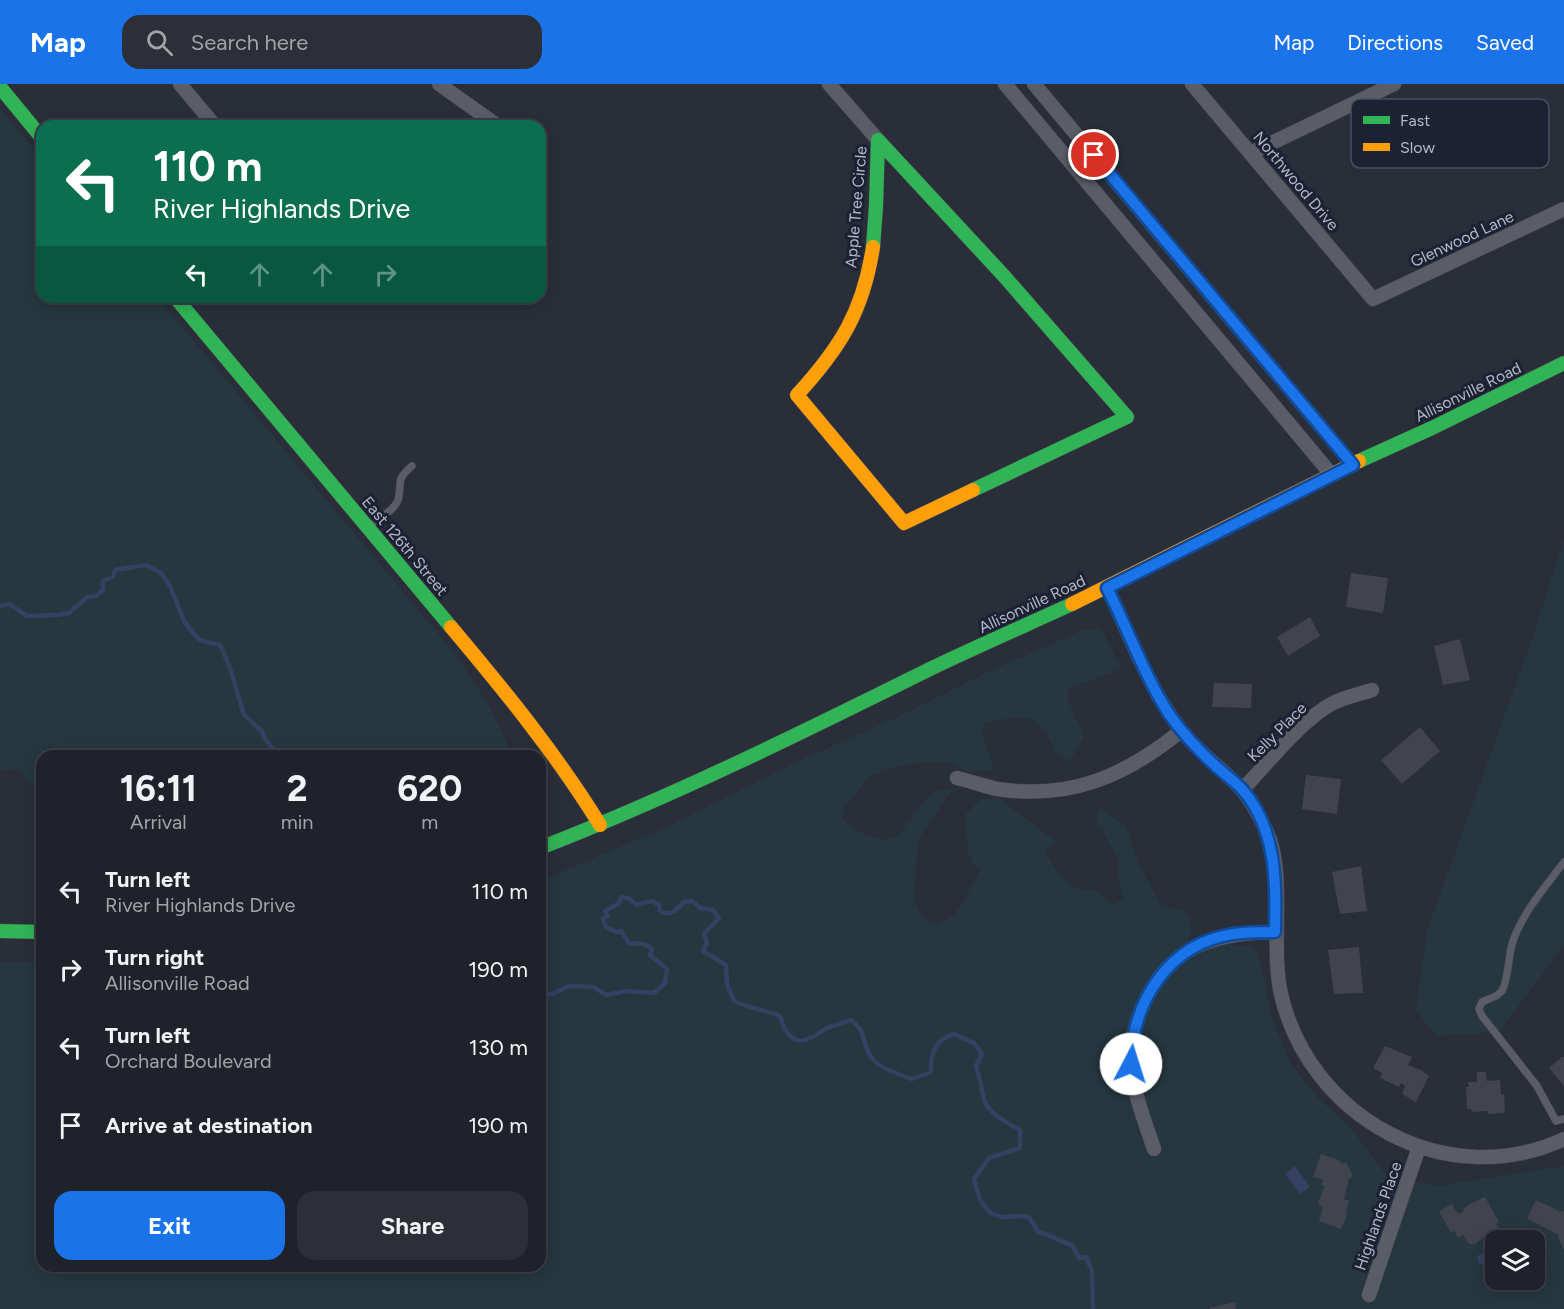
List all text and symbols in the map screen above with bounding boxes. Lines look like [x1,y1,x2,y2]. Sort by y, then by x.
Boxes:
search box [122,15,542,69]
text: Map [30,25,86,59]
icon: search [143,26,176,59]
text: Search here [191,29,308,56]
text: Map [1273,30,1314,55]
text: Directions [1347,30,1443,55]
text: Saved [1476,30,1534,55]
legend [1351,99,1549,168]
text: Fast [1400,111,1430,130]
street label: Northwood Drive [1249,128,1343,234]
pin [1068,129,1119,180]
icon: arrive [1077,138,1110,171]
text: Slow [1400,138,1435,157]
text: 110 m [153,141,262,192]
icon: left [54,144,132,222]
street label: Apple Tree Circle [841,145,871,269]
text: River Highlands Drive [153,192,410,225]
street label: Glenwood Lane [1407,207,1517,271]
icon: left [180,258,213,291]
icon: ahead [243,258,276,291]
icon: ahead [306,258,339,291]
icon: right [369,258,402,291]
street label: Allisonville Road [1412,358,1524,426]
street label: East 126th Street [358,493,452,599]
street label: Allisonville Road [976,571,1088,637]
street label: Kelly Place [1243,698,1311,766]
text: 16:11 [120,767,197,810]
text: 2 [287,767,308,810]
text: 620 [397,767,462,810]
text: Arrival [130,810,187,834]
text: min [281,810,314,834]
text: m [421,810,438,834]
text: Turn left [105,866,191,893]
icon: left [54,875,87,908]
text: 110 m [472,878,528,905]
text: River Highlands Drive [105,893,296,917]
text: Turn right [105,944,204,971]
icon: right [54,953,87,986]
text: 190 m [468,956,528,983]
text: Allisonville Road [105,971,250,995]
text: Turn left [105,1022,191,1049]
icon: left [54,1031,87,1064]
position arrow [1099,1032,1163,1096]
text: 130 m [469,1034,528,1061]
text: Orchard Boulevard [105,1049,272,1073]
icon: arrive [54,1109,87,1142]
text: Arrive at destination [105,1112,313,1139]
text: 190 m [468,1112,528,1139]
street label: Highlands Place [1350,1159,1406,1273]
button: Exit [54,1191,285,1260]
button: Share [297,1191,528,1260]
map controls [1485,1230,1545,1290]
button: layers [1485,1230,1545,1290]

